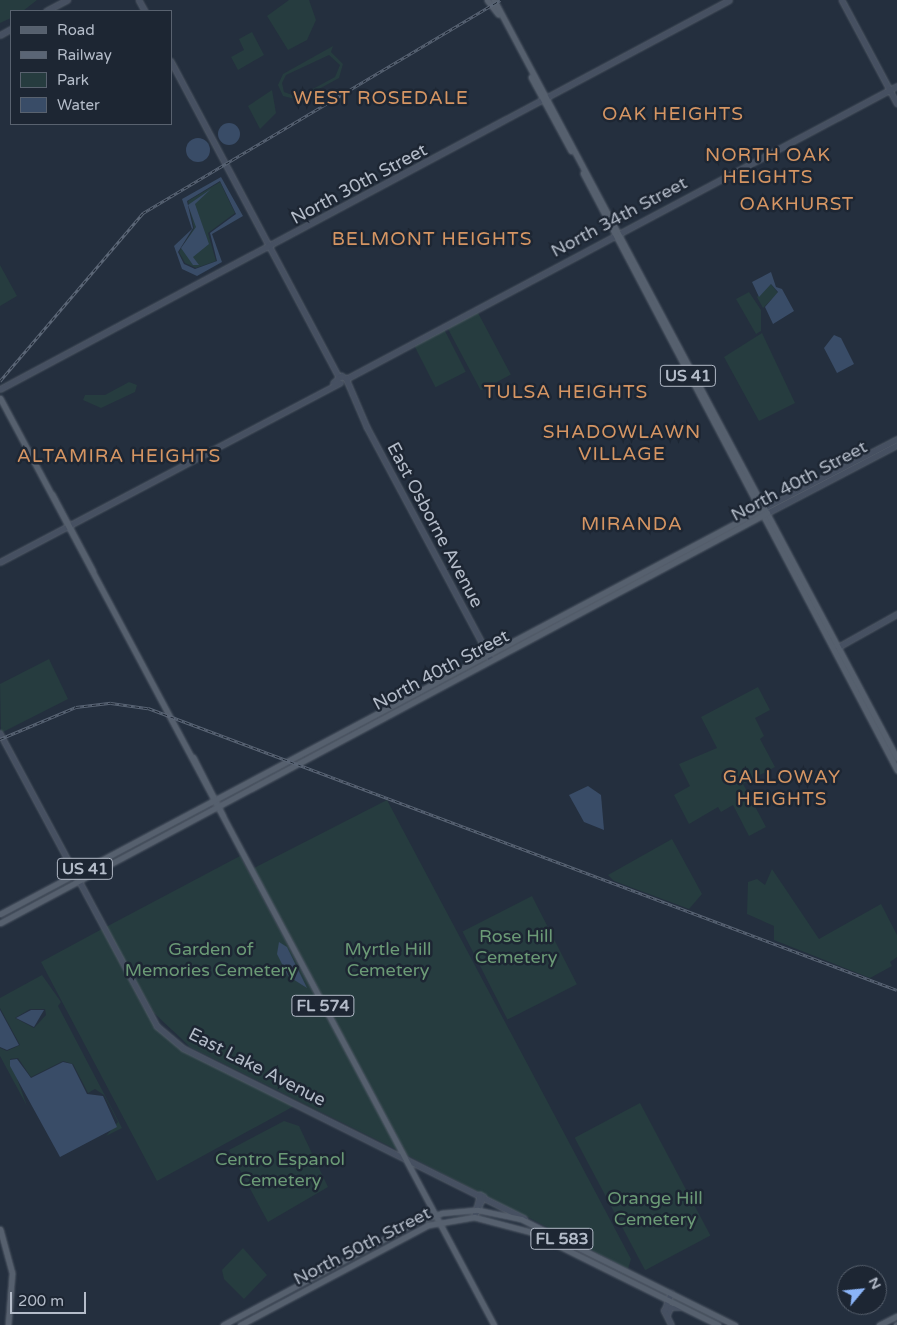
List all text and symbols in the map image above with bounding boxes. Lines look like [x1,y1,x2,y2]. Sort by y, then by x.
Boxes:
legend [10,10,172,125]
text: Road [57,21,95,39]
text: Railway [57,46,112,64]
text: Park [57,71,89,89]
district label: WEST ROSEDALE [291,88,471,110]
text: Water [57,96,100,114]
district label: OAK HEIGHTS [601,104,745,126]
street label: North 30th Street [287,139,431,229]
district label: NORTH OAK HEIGHTS [704,145,832,189]
street label: North 34th Street [547,172,691,262]
district label: OAKHURST [739,194,855,216]
district label: BELMONT HEIGHTS [330,229,534,251]
road number: US 41 [659,362,717,390]
district label: TULSA HEIGHTS [482,382,650,404]
district label: SHADOWLAWN VILLAGE [542,422,702,466]
street label: North 40th Street [727,436,871,526]
street label: East Osborne Avenue [382,439,488,611]
district label: ALTAMIRA HEIGHTS [15,446,223,468]
district label: MIRANDA [580,514,684,536]
street label: North 40th Street [369,625,513,715]
district label: GALLOWAY HEIGHTS [722,767,842,811]
road number: US 41 [56,856,114,882]
park label: Rose Hill Cemetery [475,926,557,969]
park label: Garden of Memories Cemetery [125,939,297,982]
park label: Myrtle Hill Cemetery [345,939,431,982]
road number: FL 574 [290,992,356,1019]
street label: East Lake Avenue [185,1023,329,1111]
park label: Centro Espanol Cemetery [215,1149,345,1192]
park label: Orange Hill Cemetery [607,1188,703,1230]
street label: North 50th Street [290,1202,434,1290]
road number: FL 583 [530,1226,594,1252]
north arrow [837,1265,887,1315]
text: N [865,1274,885,1292]
scale bar [12,1282,89,1314]
text: 200 m [18,1292,64,1310]

